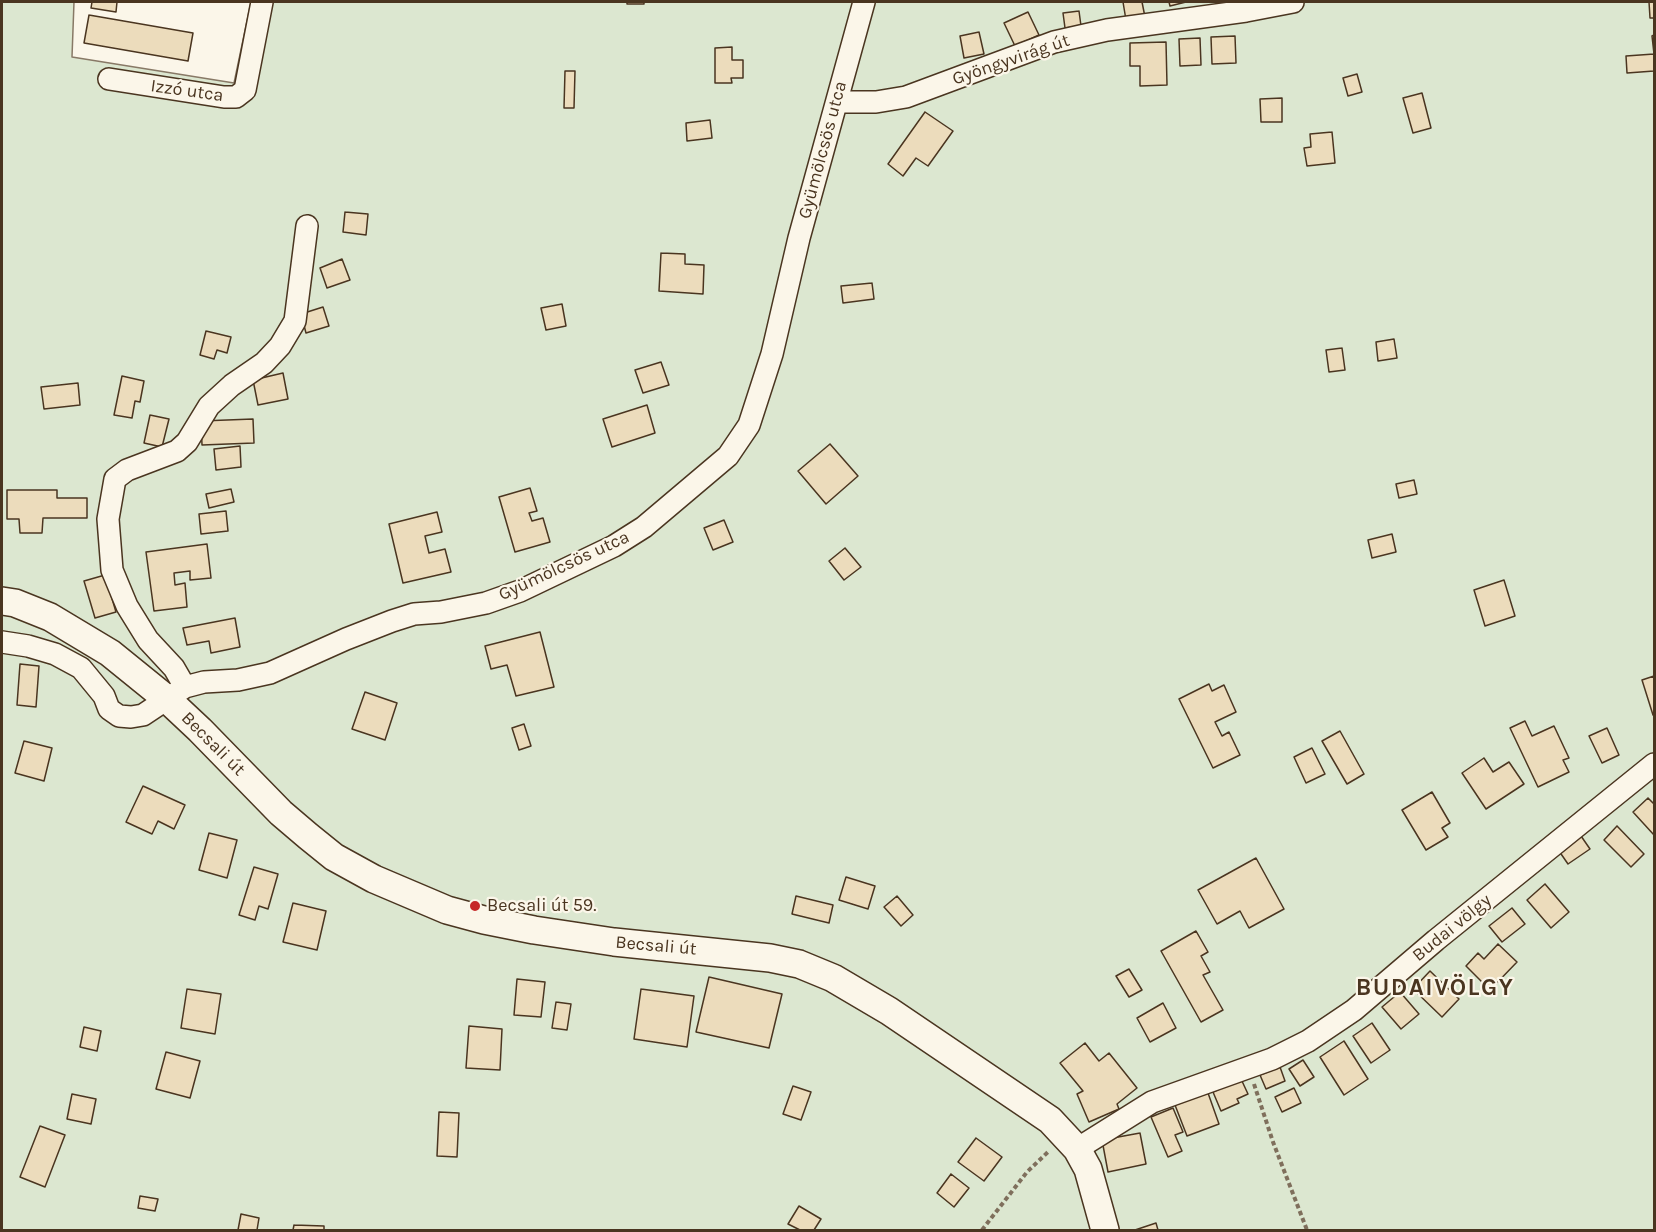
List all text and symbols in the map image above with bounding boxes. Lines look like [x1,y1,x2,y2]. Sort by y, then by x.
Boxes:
street label: Gyöngyvirág út [950,30,1072,90]
street label: Izzó utca [149,75,225,107]
street label: Gyümölcsös utca [794,79,852,221]
street label: Gyümölcsös utca [495,526,633,606]
street label: Becsali út [177,708,249,780]
street label: Budai völgy [1408,890,1496,966]
place label: Becsali út 59. [487,895,597,917]
marker: Becsali út 59. [468,899,482,913]
street label: Becsali út [614,932,698,960]
district label: BUDAIVÖLGY [1356,974,1514,1002]

